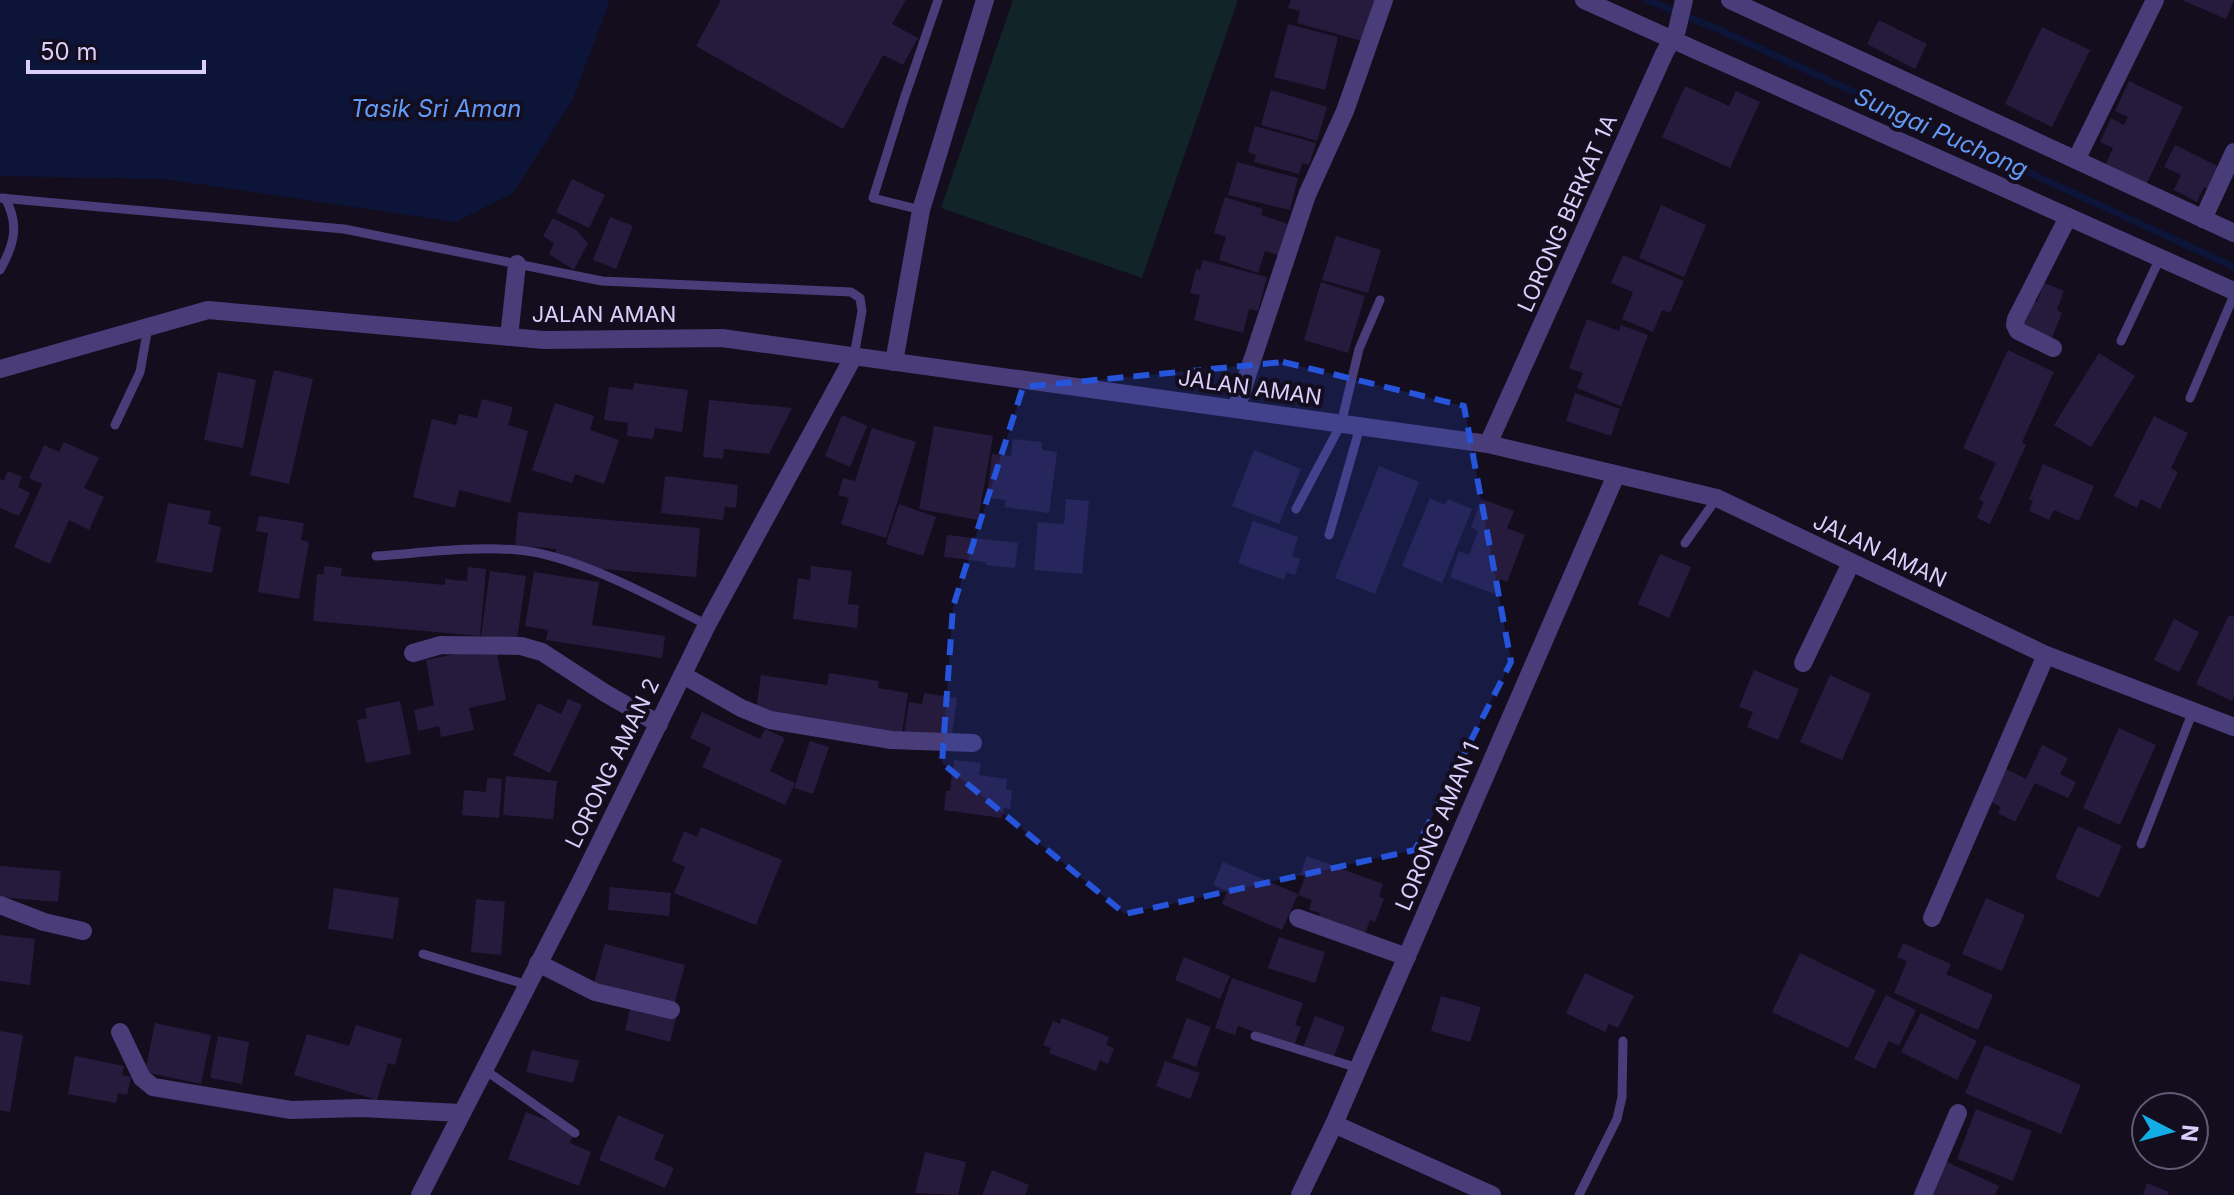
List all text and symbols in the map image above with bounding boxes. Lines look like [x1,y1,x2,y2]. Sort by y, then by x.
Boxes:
scale bar [28,24,204,74]
text: 50 m [40,37,98,66]
water label: Sungai Puchong [1850,81,2032,184]
water label: Tasik Sri Aman [351,94,521,123]
street label: LORONG BERKAT 1A [1512,110,1622,316]
street label: JALAN AMAN [532,301,676,327]
street label: JALAN AMAN [1177,364,1323,410]
street label: JALAN AMAN [1809,508,1951,592]
street label: LORONG AMAN 2 [560,674,664,852]
street label: LORONG AMAN 1 [1390,738,1484,914]
north arrow [2130,1091,2210,1171]
text: N [2176,1123,2204,1143]

